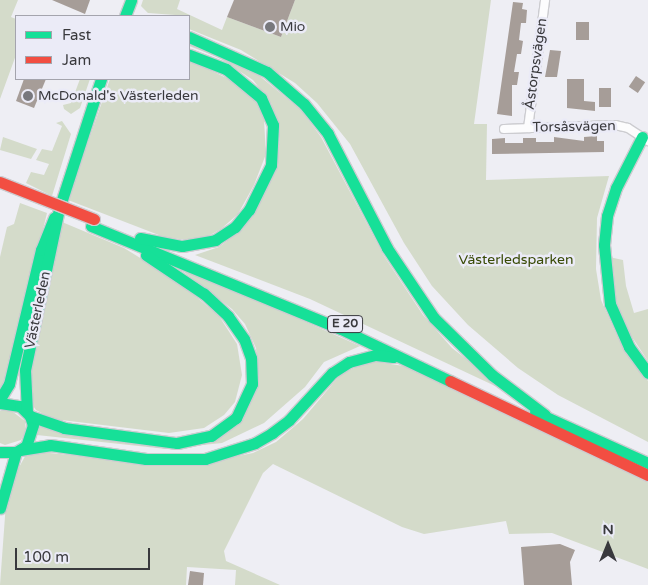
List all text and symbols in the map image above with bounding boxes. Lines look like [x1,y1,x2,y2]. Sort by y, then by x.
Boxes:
legend [15,15,190,80]
street label: Åstorpsvägen [521,17,551,111]
place label: Mio [280,19,305,35]
marker: Mio [264,21,276,33]
text: Fast [62,26,91,44]
text: Jam [62,51,91,69]
place label: McDonald's Västerleden [38,88,198,104]
marker: McDonald's Västerleden [22,90,34,102]
street label: Torsåsvägen [532,118,616,136]
park label: Västerledsparken [459,252,573,268]
street label: Västerleden [22,270,54,350]
road number: E 20 [326,314,364,334]
north arrow [583,520,633,570]
text: N [602,521,614,538]
scale bar [18,538,152,570]
text: 100 m [23,548,69,566]

